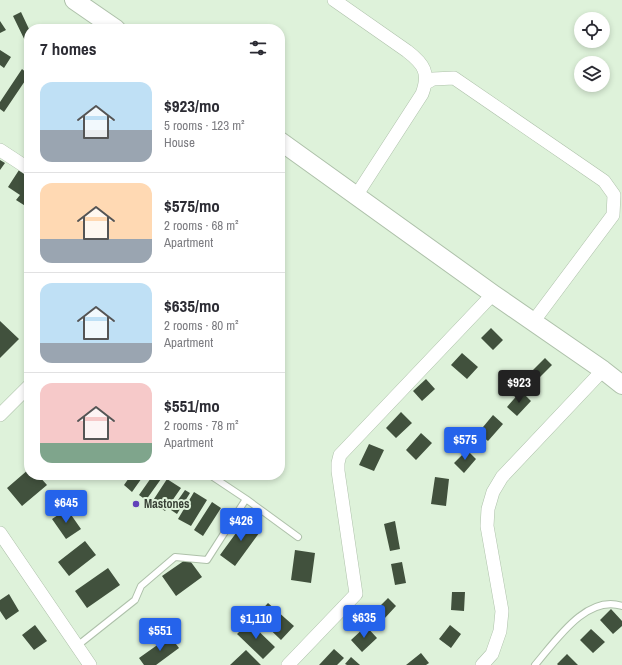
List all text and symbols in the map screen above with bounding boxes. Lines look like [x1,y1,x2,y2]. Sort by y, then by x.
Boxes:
map controls [574,12,610,92]
button: locate [574,12,610,48]
text: 7 homes [40,37,97,60]
icon: filters [247,37,269,59]
button: layers [574,56,610,92]
text: $923/mo [164,94,220,117]
icon: home [72,98,120,146]
text: 5 rooms · 123 m² [164,117,245,134]
text: House [164,134,195,151]
text: $575/mo [164,194,220,217]
icon: home [72,199,120,247]
text: 2 rooms · 68 m² [164,217,239,234]
text: Apartment [164,234,213,251]
text: $635/mo [164,294,220,317]
icon: home [72,299,120,347]
text: 2 rooms · 80 m² [164,317,239,334]
text: Apartment [164,334,213,351]
pin: $923 [495,370,543,404]
text: $923 [507,374,531,391]
text: $551/mo [164,394,220,417]
icon: home [72,399,120,447]
text: 2 rooms · 78 m² [164,417,239,434]
pin: $575 [441,427,489,461]
text: $575 [453,431,477,448]
text: Apartment [164,434,213,451]
pin: $645 [42,490,90,524]
text: $645 [54,494,78,511]
place label: Mastones [144,496,190,512]
marker: Mastones [131,499,141,509]
pin: $426 [217,508,265,542]
text: $426 [229,512,253,529]
pin: $635 [340,605,388,639]
pin: $1,110 [223,606,289,640]
text: $635 [352,609,376,626]
text: $1,110 [240,610,272,627]
pin: $551 [136,618,184,652]
text: $551 [148,622,172,639]

